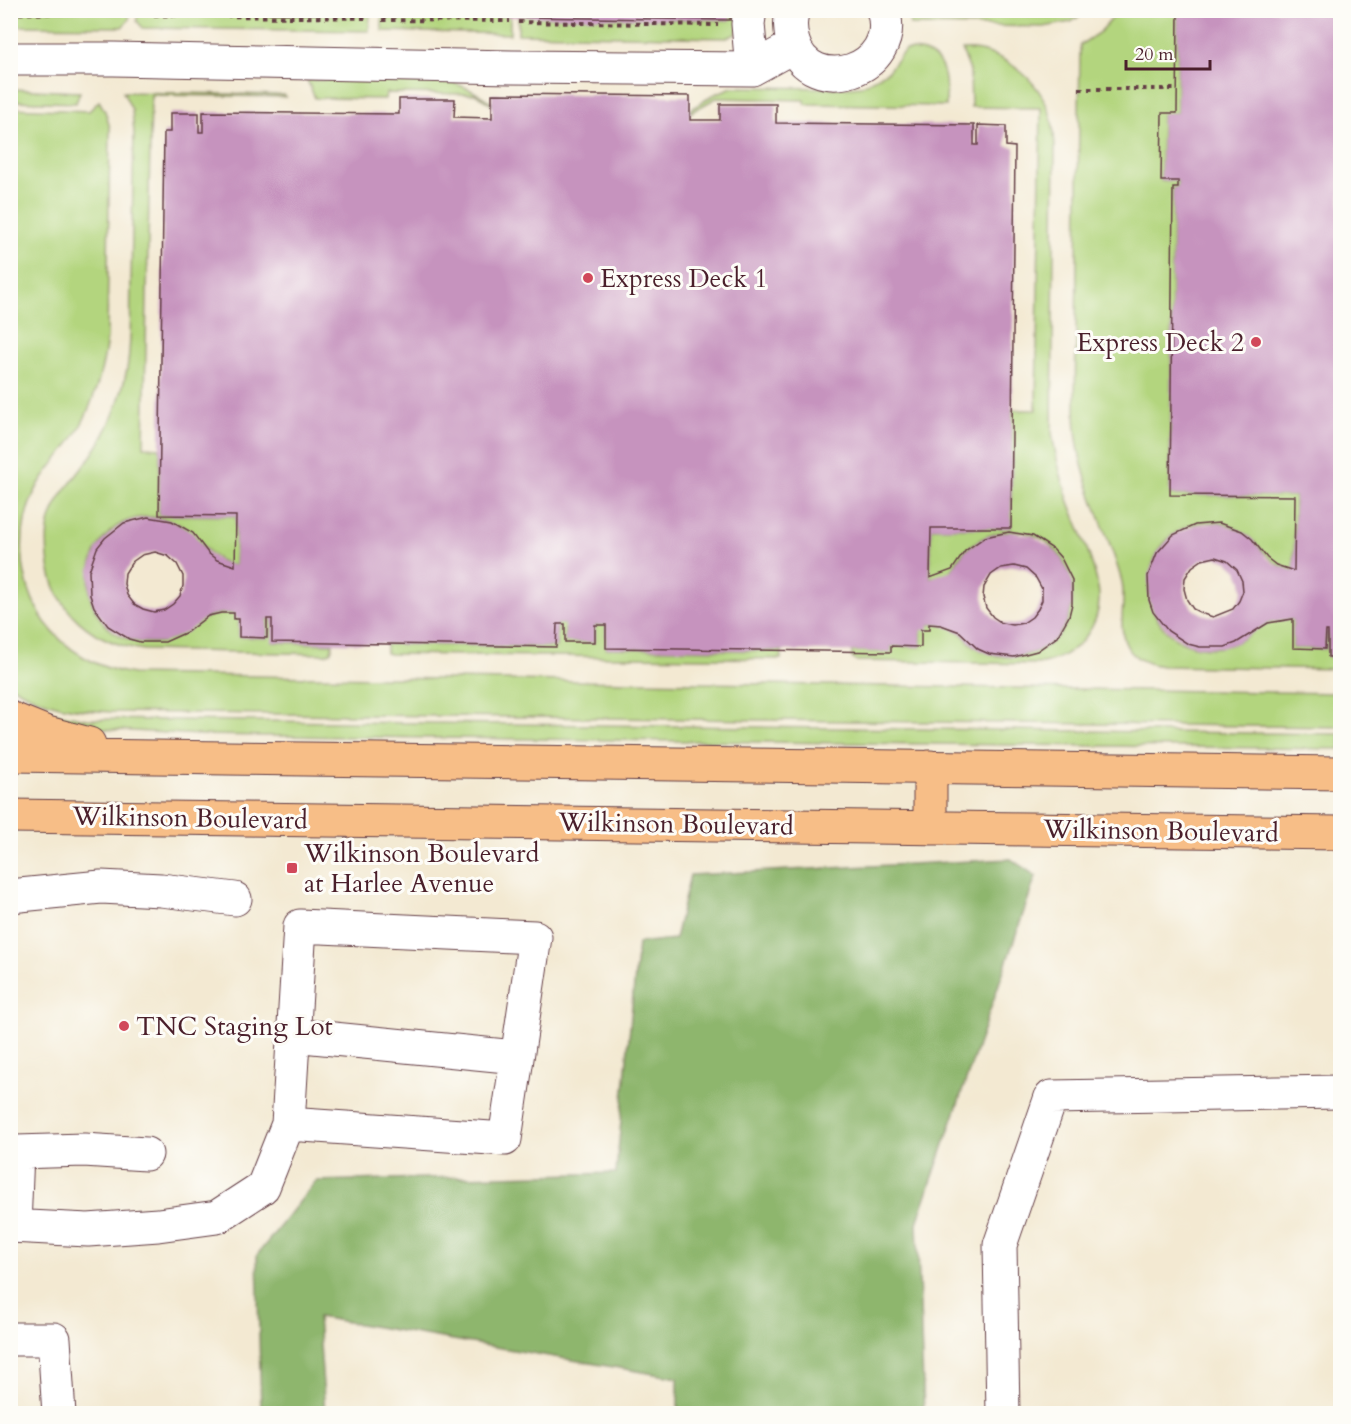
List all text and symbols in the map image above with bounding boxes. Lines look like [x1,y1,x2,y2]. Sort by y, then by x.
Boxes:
scale bar [1126,33,1210,71]
text: 20 m [1135,42,1174,67]
place label: Express Deck 1 [600,261,767,296]
marker: Express Deck 1 [581,271,595,285]
place label: Express Deck 2 [1077,325,1244,360]
marker: Express Deck 2 [1249,335,1263,349]
street label: Wilkinson Boulevard [71,798,308,838]
street label: Wilkinson Boulevard [557,804,794,844]
street label: Wilkinson Boulevard [1042,811,1279,851]
place label: Wilkinson Boulevard at Harlee Avenue [303,836,539,901]
marker: Wilkinson Boulevard at Harlee Avenue [285,861,299,875]
place label: TNC Staging Lot [136,1009,333,1044]
marker: TNC Staging Lot [117,1019,131,1033]

